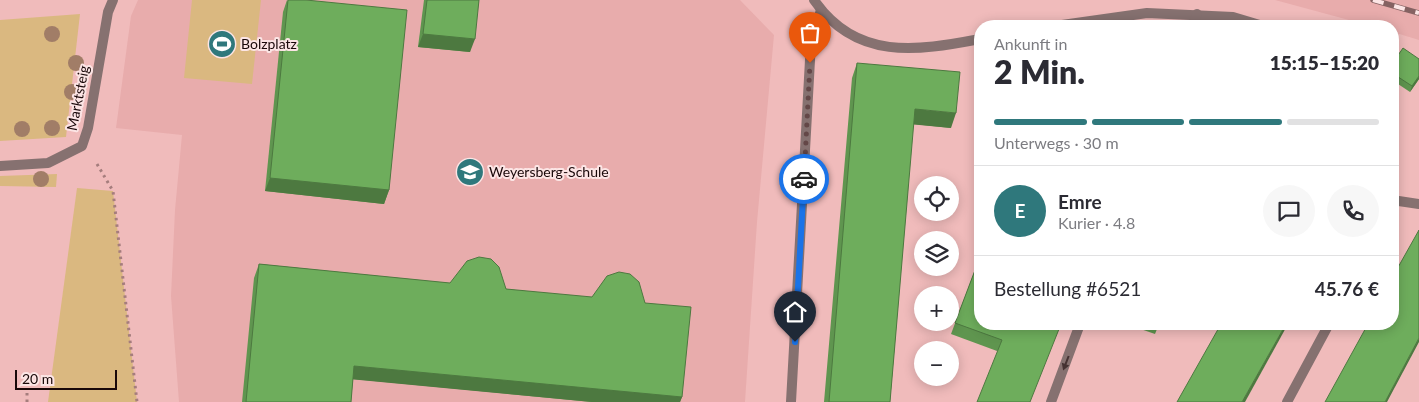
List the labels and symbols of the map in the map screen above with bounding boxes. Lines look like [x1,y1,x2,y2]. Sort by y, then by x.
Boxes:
pin [789,12,831,63]
sports icon: Bolzplatz [207,29,237,59]
place label: Bolzplatz [241,35,297,52]
street label: Marktsteig [63,64,92,132]
courier [779,154,829,204]
school or university icon: Weyersberg-Schule [455,157,485,187]
place label: Weyersberg-Schule [489,163,609,180]
pin [774,291,816,342]
one-way arrow [1061,356,1069,370]
scale bar [15,367,118,390]

